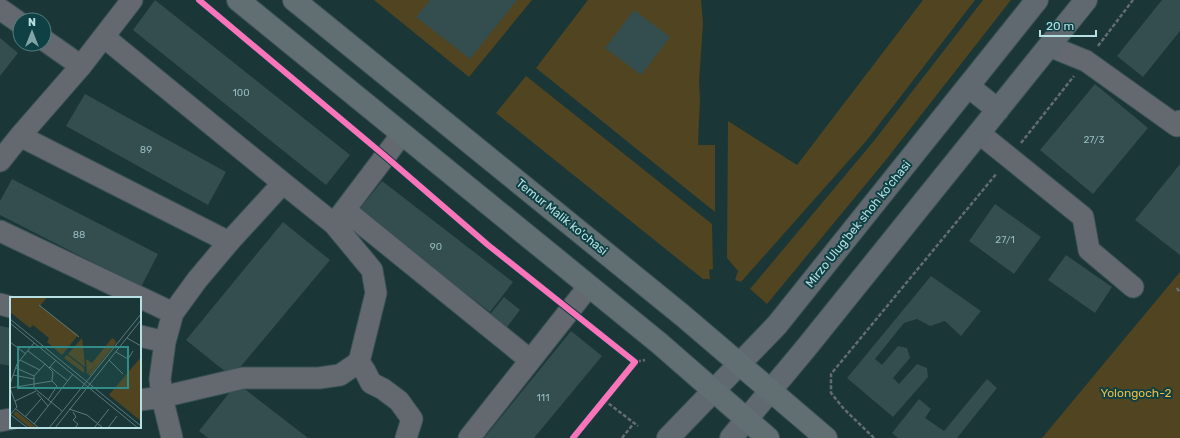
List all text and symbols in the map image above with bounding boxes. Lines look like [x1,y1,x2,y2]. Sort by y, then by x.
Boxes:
north arrow [12,12,52,52]
scale bar [1040,12,1096,38]
text: N [28,16,36,29]
text: 20 m [1046,19,1074,33]
house number: 100 [233,87,249,99]
house number: 27/3 [1083,134,1105,146]
house number: 89 [140,144,152,156]
street label: Mirzo Ulug'bek shoh ko'chasi [803,158,913,290]
street label: Temur Malik ko'chasi [514,176,610,258]
house number: 88 [73,229,85,241]
house number: 27/1 [995,234,1015,246]
house number: 90 [430,241,442,253]
inset map [10,297,141,428]
park label: Yolongoch-2 [1100,386,1172,400]
house number: 111 [537,392,549,404]

